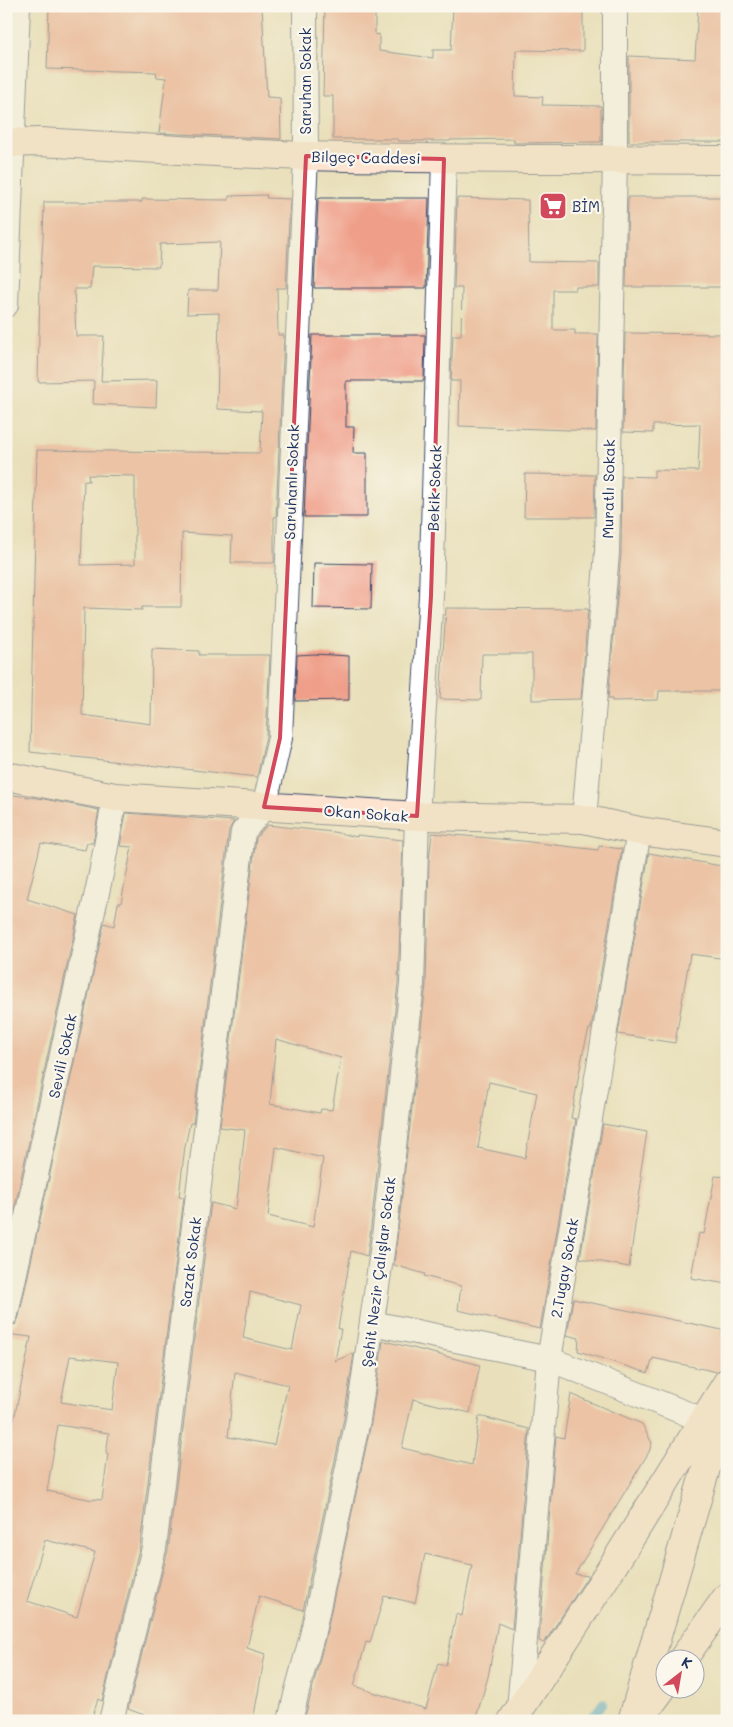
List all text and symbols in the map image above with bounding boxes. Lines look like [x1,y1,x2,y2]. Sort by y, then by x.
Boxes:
street label: Saruhan Sokak [295,27,315,135]
street label: Bilgeç Caddesi [311,146,421,168]
supermarket icon: BİM [538,191,568,221]
place label: BİM [572,196,600,216]
street label: Saruhanlı Sokak [279,424,303,540]
street label: Muratlı Sokak [597,439,619,539]
street label: Bekik Sokak [422,444,446,532]
street label: Okan Sokak [323,800,409,826]
street label: Sevili Sokak [43,1012,81,1100]
street label: Şehit Nezir Çalışlar Sokak [356,1176,400,1368]
street label: Sazak Sokak [175,1216,205,1308]
street label: 2.Tugay Sokak [545,1216,583,1320]
north arrow [656,1650,706,1700]
text: K [678,1652,696,1673]

